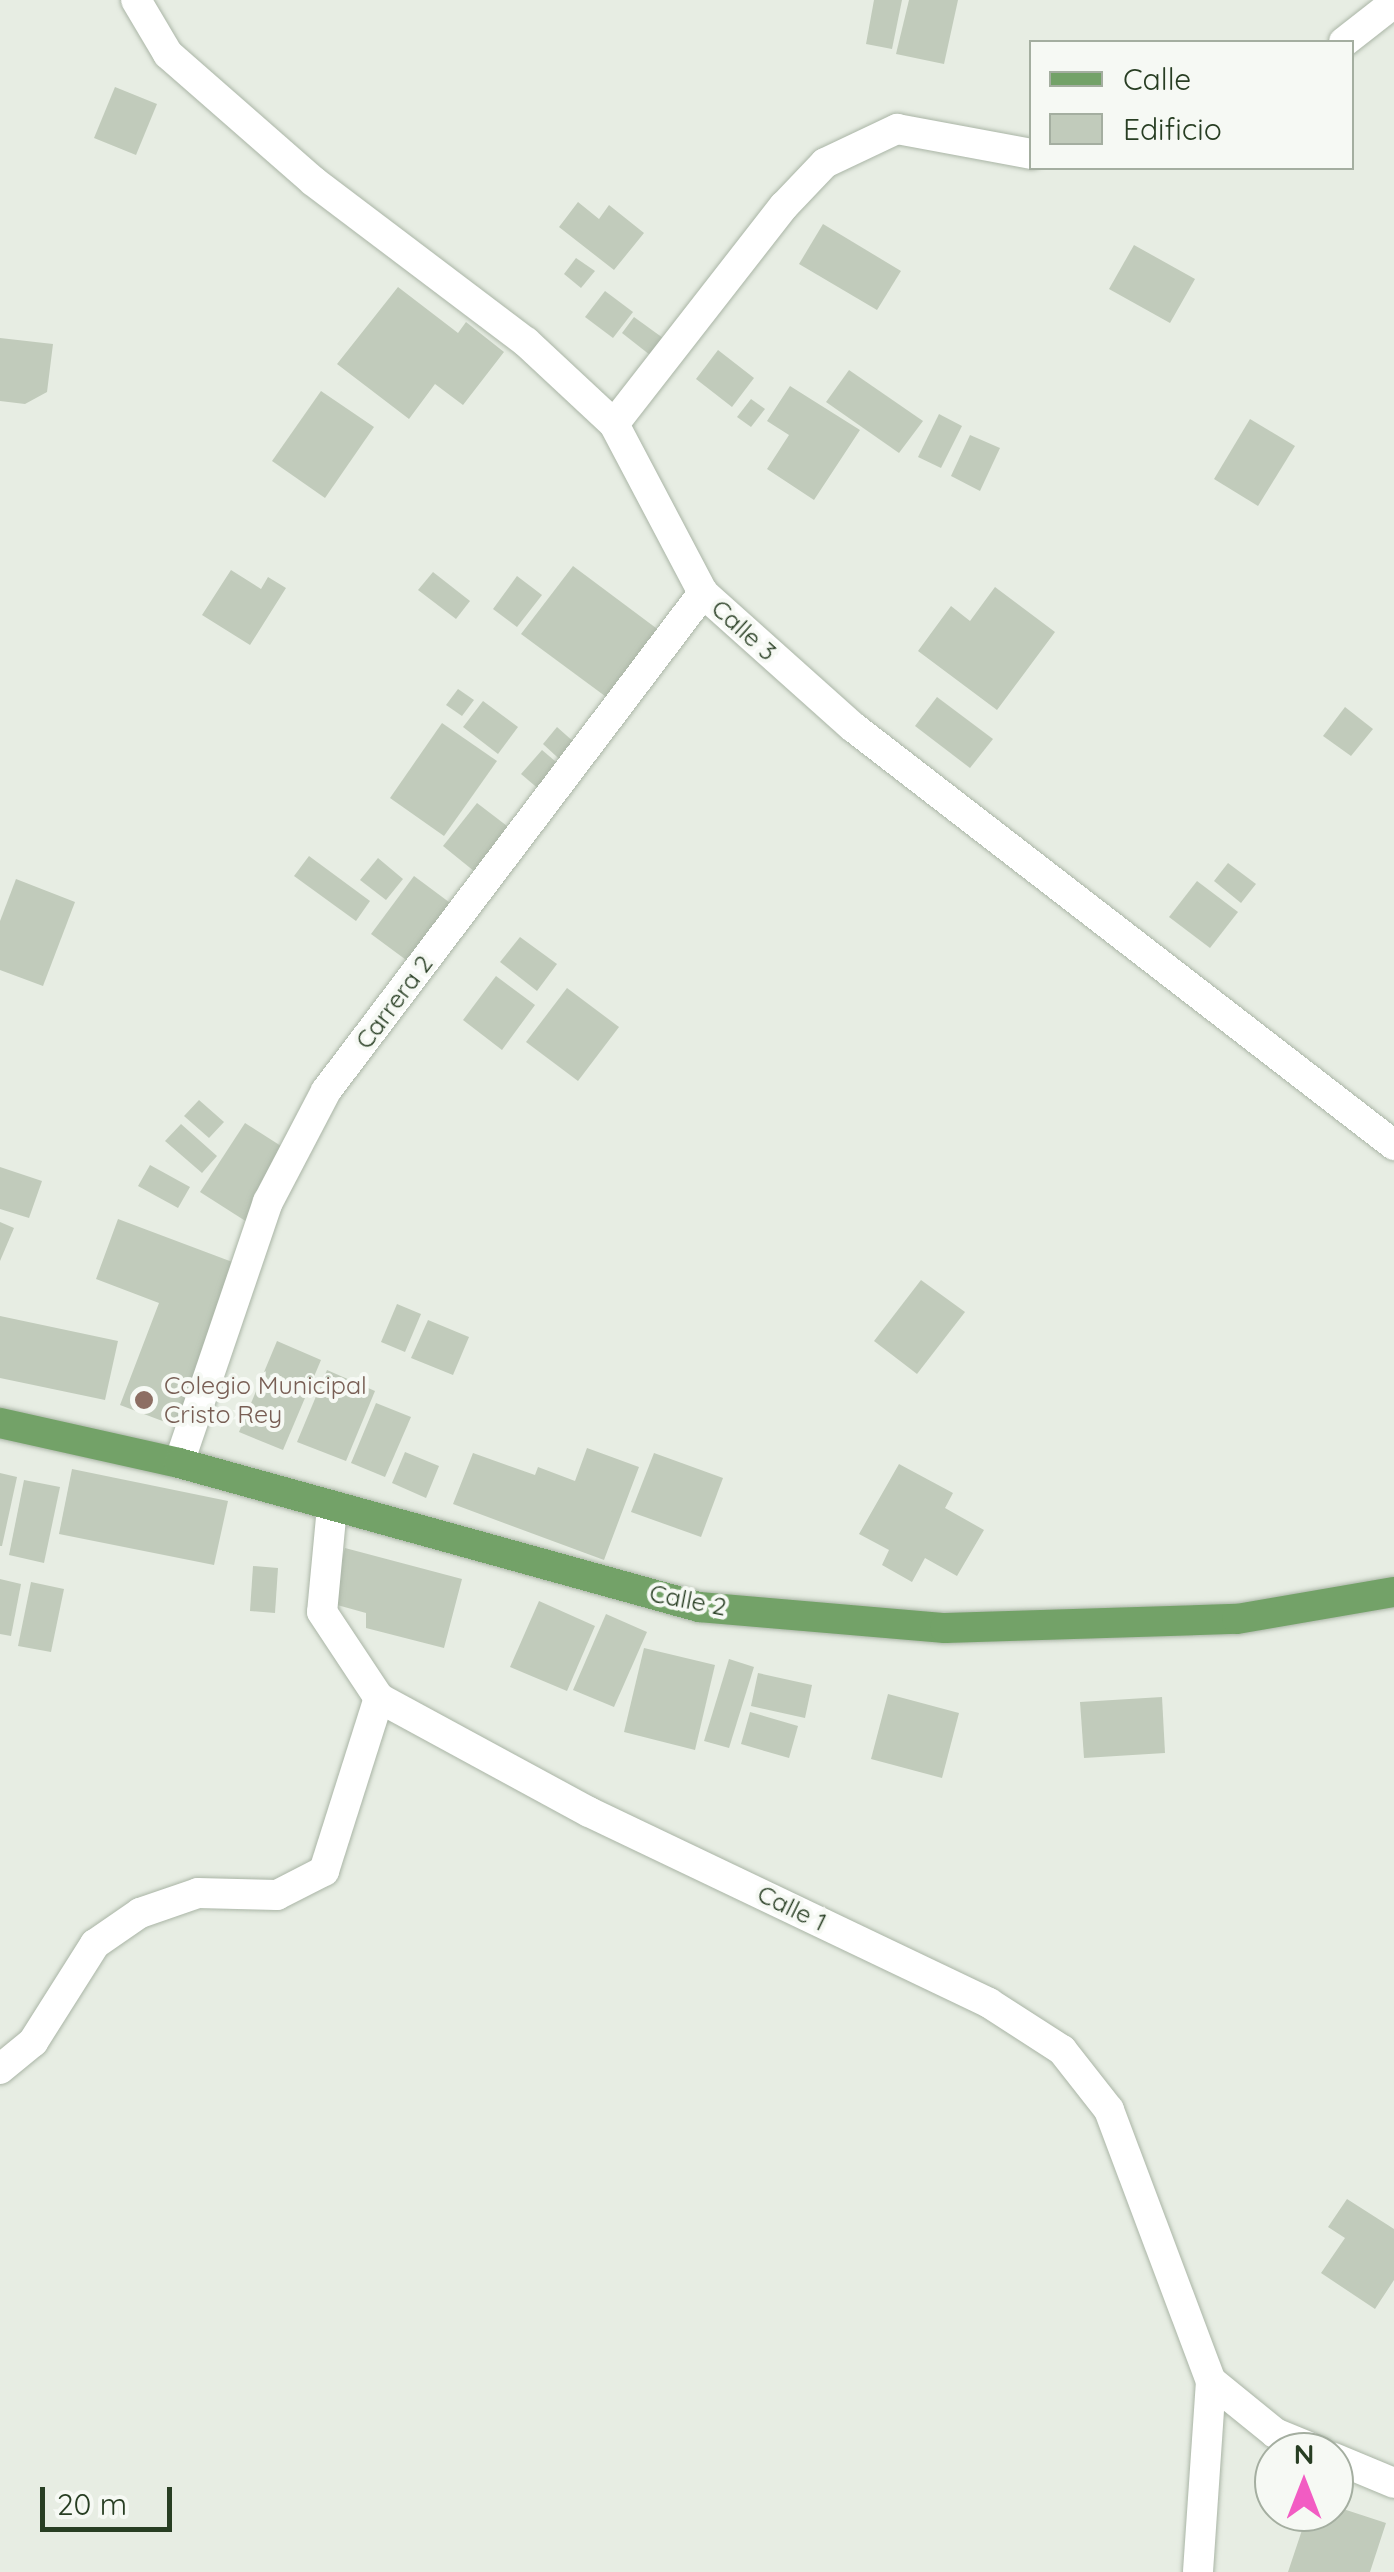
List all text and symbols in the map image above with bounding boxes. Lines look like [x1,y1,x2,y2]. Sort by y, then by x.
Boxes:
legend [1029,40,1354,170]
text: Calle [1123,60,1191,98]
text: Edificio [1123,110,1222,148]
street label: Calle 3 [705,593,783,667]
street label: Carrera 2 [349,949,439,1055]
place label: Colegio Municipal Cristo Rey [164,1371,367,1430]
marker: Colegio Municipal Cristo Rey [133,1389,155,1411]
street label: Calle 2 [647,1578,729,1622]
street label: Calle 1 [753,1879,831,1937]
north arrow [1254,2432,1354,2532]
text: N [1294,2436,1314,2471]
scale bar [45,2467,178,2529]
text: 20 m [57,2485,127,2523]

